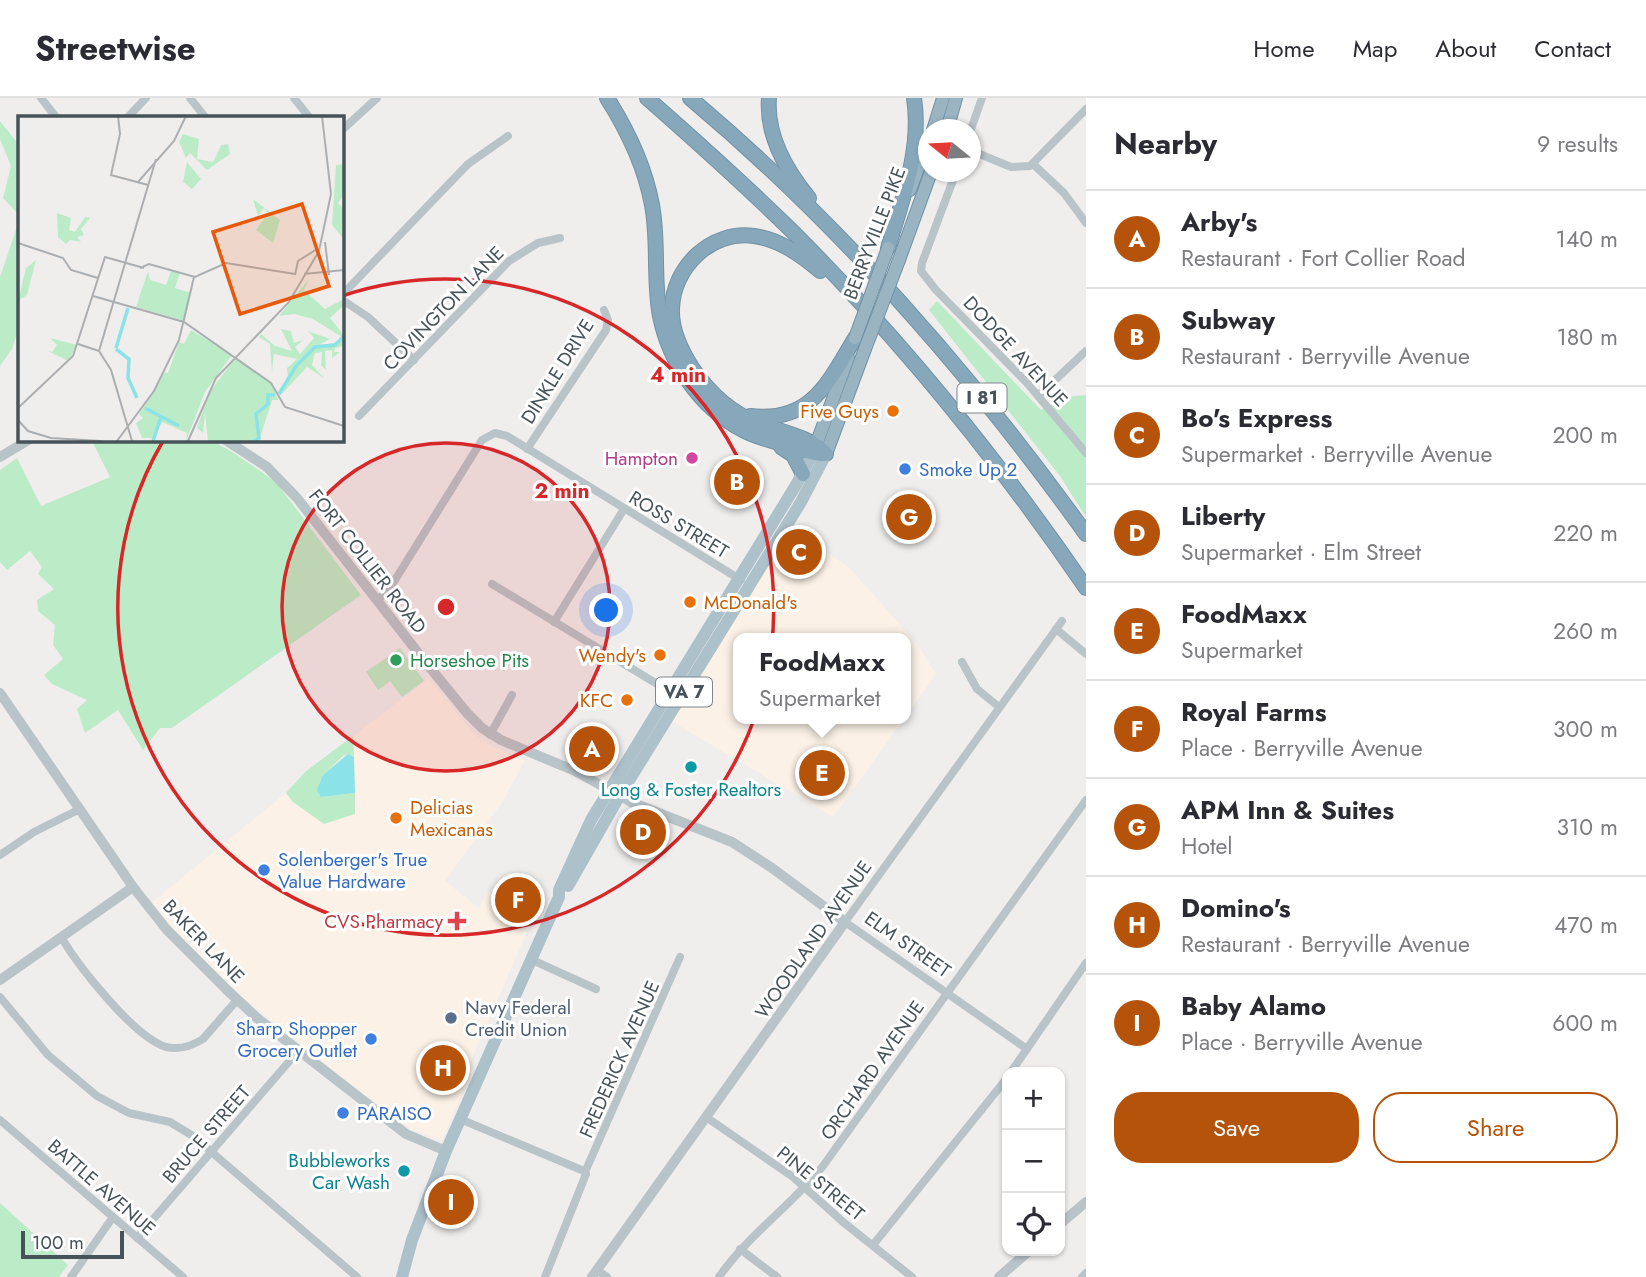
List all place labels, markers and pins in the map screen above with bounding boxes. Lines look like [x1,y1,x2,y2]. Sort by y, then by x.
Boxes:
place label: Five Guys [800,398,879,425]
marker: Five Guys [885,403,901,419]
place label: Hampton [605,445,678,472]
marker: Hampton [684,450,700,466]
pin: B [714,456,760,508]
place label: Smoke Up 2 [919,456,1017,483]
marker: Smoke Up 2 [897,461,913,477]
pin: G [886,491,932,543]
pin: C [776,526,822,578]
place label: McDonald's [704,589,798,616]
marker: McDonald's [682,594,698,610]
centre of rings [434,595,458,619]
place label: Wendy's [579,642,646,669]
place label: Horseshoe Pits [410,647,529,674]
marker: Wendy's [652,647,668,663]
marker: Horseshoe Pits [388,652,404,668]
place label: KFC [580,687,613,714]
marker: KFC [619,692,635,708]
pin: A [569,723,615,775]
pin: E [799,747,845,799]
marker: Long & Foster Realtors [683,759,699,775]
place label: Long & Foster Realtors [601,776,782,803]
place label: Delicias Mexicanas [410,794,493,843]
pin: D [620,806,666,858]
marker: Delicias Mexicanas [388,810,404,826]
place label: Solenberger's True Value Hardware [278,846,428,895]
marker: Solenberger's True Value Hardware [256,862,272,878]
pin: F [495,874,541,926]
place label: CVS Pharmacy [324,908,444,935]
marker: CVS Pharmacy [449,913,465,929]
place label: Navy Federal Credit Union [465,994,571,1043]
marker: Navy Federal Credit Union [443,1010,459,1026]
place label: Sharp Shopper Grocery Outlet [236,1015,357,1064]
marker: Sharp Shopper Grocery Outlet [363,1031,379,1047]
pin: H [420,1042,466,1094]
place label: PARAISO [357,1100,432,1127]
marker: PARAISO [335,1105,351,1121]
place label: Bubbleworks Car Wash [288,1147,390,1196]
marker: Bubbleworks Car Wash [396,1163,412,1179]
pin: I [428,1176,474,1228]

